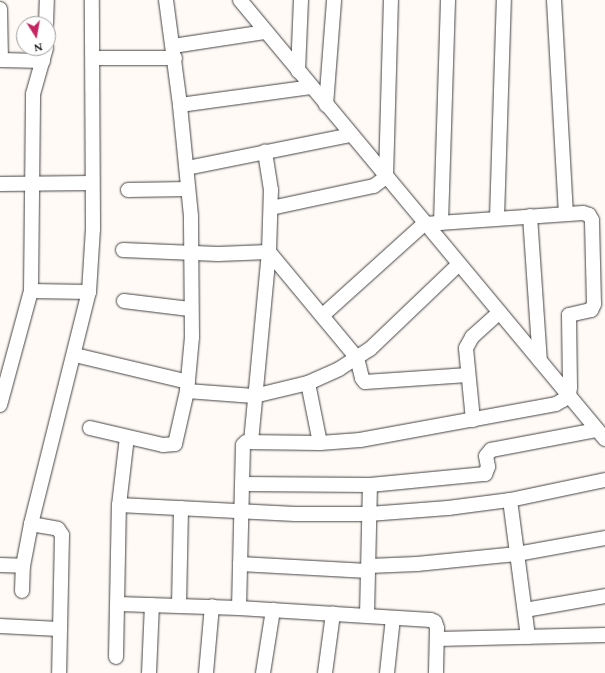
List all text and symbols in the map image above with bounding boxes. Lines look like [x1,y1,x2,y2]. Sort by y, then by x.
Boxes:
north arrow [16,16,56,56]
text: N [32,38,44,56]

